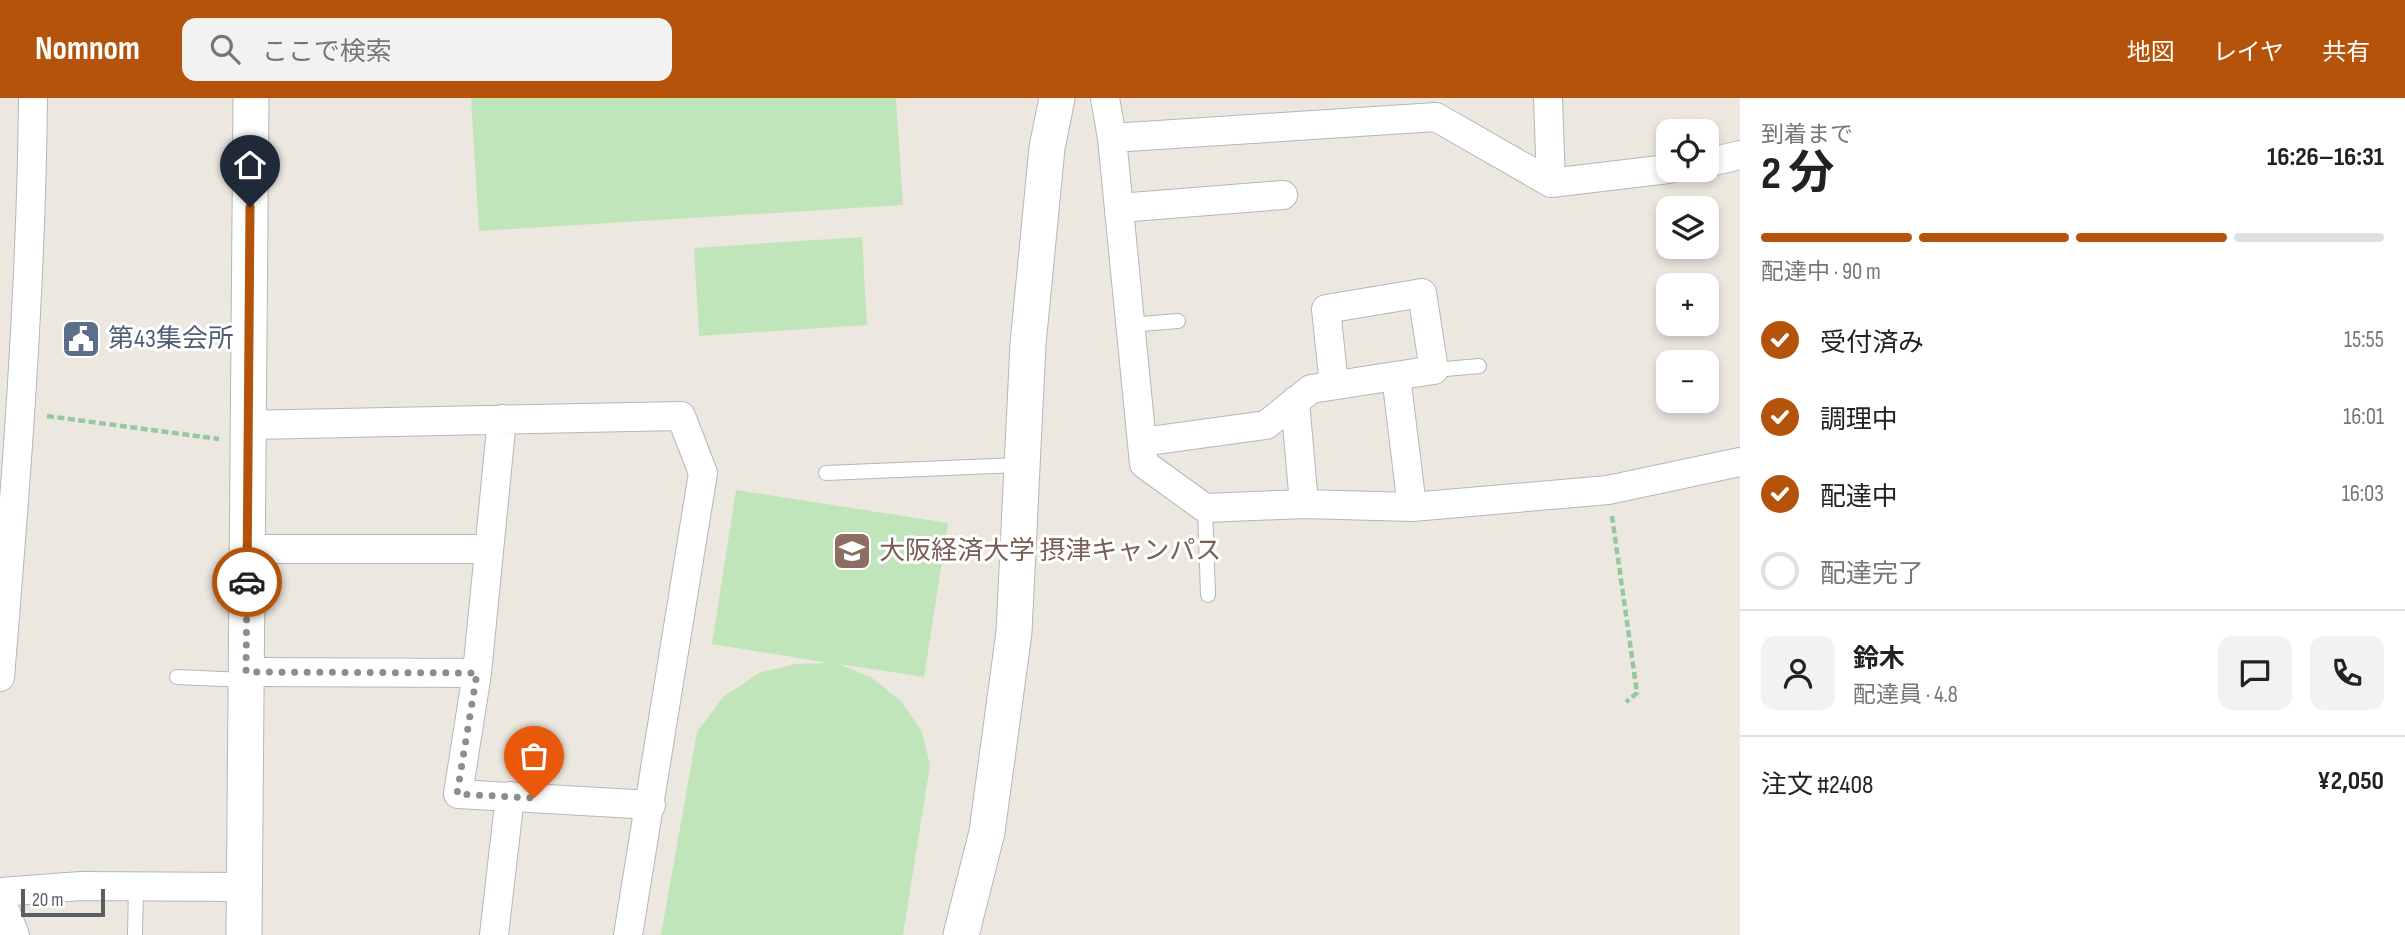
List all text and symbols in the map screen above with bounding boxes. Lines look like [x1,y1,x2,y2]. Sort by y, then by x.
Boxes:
search box [182,18,672,81]
text: Nomnom [35,29,140,69]
icon: search [206,30,244,68]
text: ここで検索 [262,37,392,68]
text: 地図 [2127,38,2175,67]
text: レイヤ [2213,38,2284,67]
text: 共有 [2322,38,2370,67]
map controls [1656,119,1719,413]
button: locate [1656,119,1719,182]
text: 到着まで [1761,121,1853,149]
pin [220,135,280,207]
text: 16:26–16:31 [2267,142,2384,173]
icon: home [231,146,269,184]
text: 2 分 [1761,147,1834,202]
button: layers [1656,196,1719,259]
text: 配達中 · 90 m [1761,258,1881,286]
button: + [1656,273,1719,336]
public building icon: 第43集会所 [60,318,102,360]
icon: check [1761,321,1799,359]
place label: 第43集会所 [108,324,234,355]
text: 15:55 [2344,326,2384,354]
text: 受付済み [1820,328,1924,359]
button: − [1656,350,1719,413]
icon: check [1761,398,1799,436]
text: 16:01 [2343,403,2384,431]
text: 調理中 [1820,405,1898,436]
icon: check [1761,475,1799,513]
text: 16:03 [2342,480,2384,508]
text: 配達中 [1820,482,1898,513]
school or university icon: 大阪経済大学 摂津キャンパス [831,530,873,572]
place label: 大阪経済大学 摂津キャンパス [879,536,1221,567]
courier [212,547,282,617]
text: 配達完了 [1820,559,1924,590]
icon: car [228,563,266,601]
button: person [1761,636,1835,710]
button: chat [2218,636,2292,710]
button: phone [2310,636,2384,710]
text: 鈴木 [1853,644,1905,675]
text: 配達員 · 4.8 [1853,681,1958,709]
pin [504,726,564,798]
icon: bag [515,737,553,775]
text: ¥2,050 [2317,766,2384,797]
text: 注文 #2408 [1761,770,1873,801]
scale bar [21,886,105,918]
text: 20 m [32,889,64,912]

